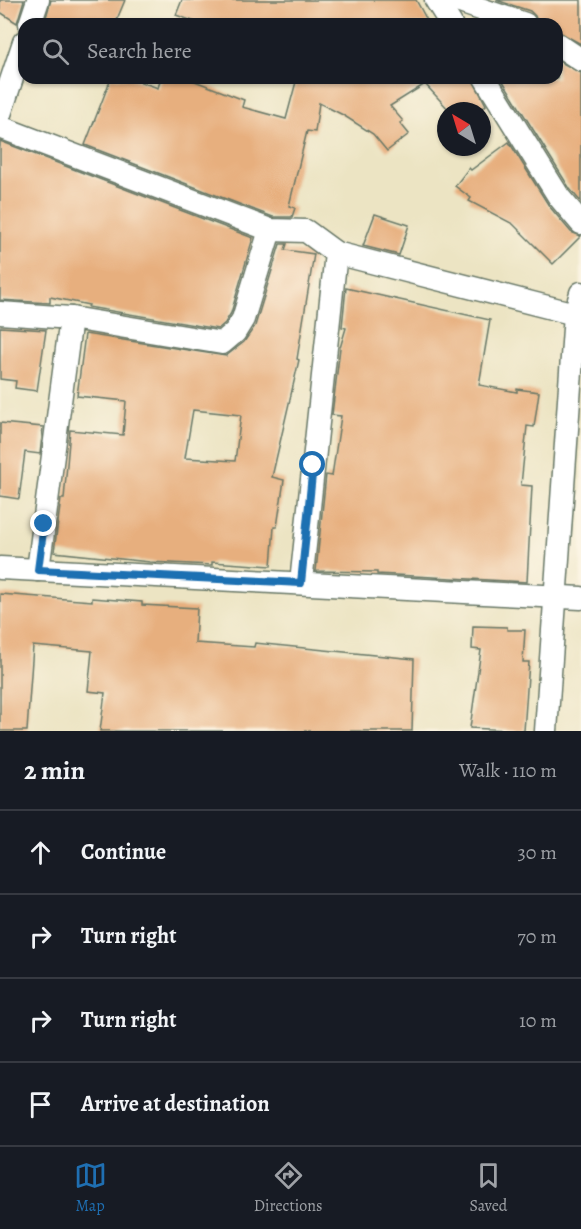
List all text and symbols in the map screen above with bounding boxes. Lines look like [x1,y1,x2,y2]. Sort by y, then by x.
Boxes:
search box [18,18,563,84]
icon: search [39,35,72,68]
text: Search here [87,36,192,66]
north arrow [437,102,491,156]
route start [299,451,325,477]
route end [30,510,56,536]
text: 2 min [24,753,85,788]
text: Walk · 110 m [459,757,557,784]
icon: ahead [24,836,57,869]
text: Continue [81,837,166,867]
text: 30 m [517,839,557,866]
icon: right [24,920,57,953]
text: Turn right [81,921,177,951]
text: 70 m [517,923,557,950]
icon: right [24,1004,57,1037]
text: Turn right [81,1005,177,1035]
text: 10 m [519,1007,557,1034]
icon: arrive [24,1088,57,1121]
text: Arrive at destination [81,1089,270,1119]
tab: Map [74,1159,107,1217]
tab: Directions [254,1159,322,1217]
tab: Saved [469,1159,507,1217]

